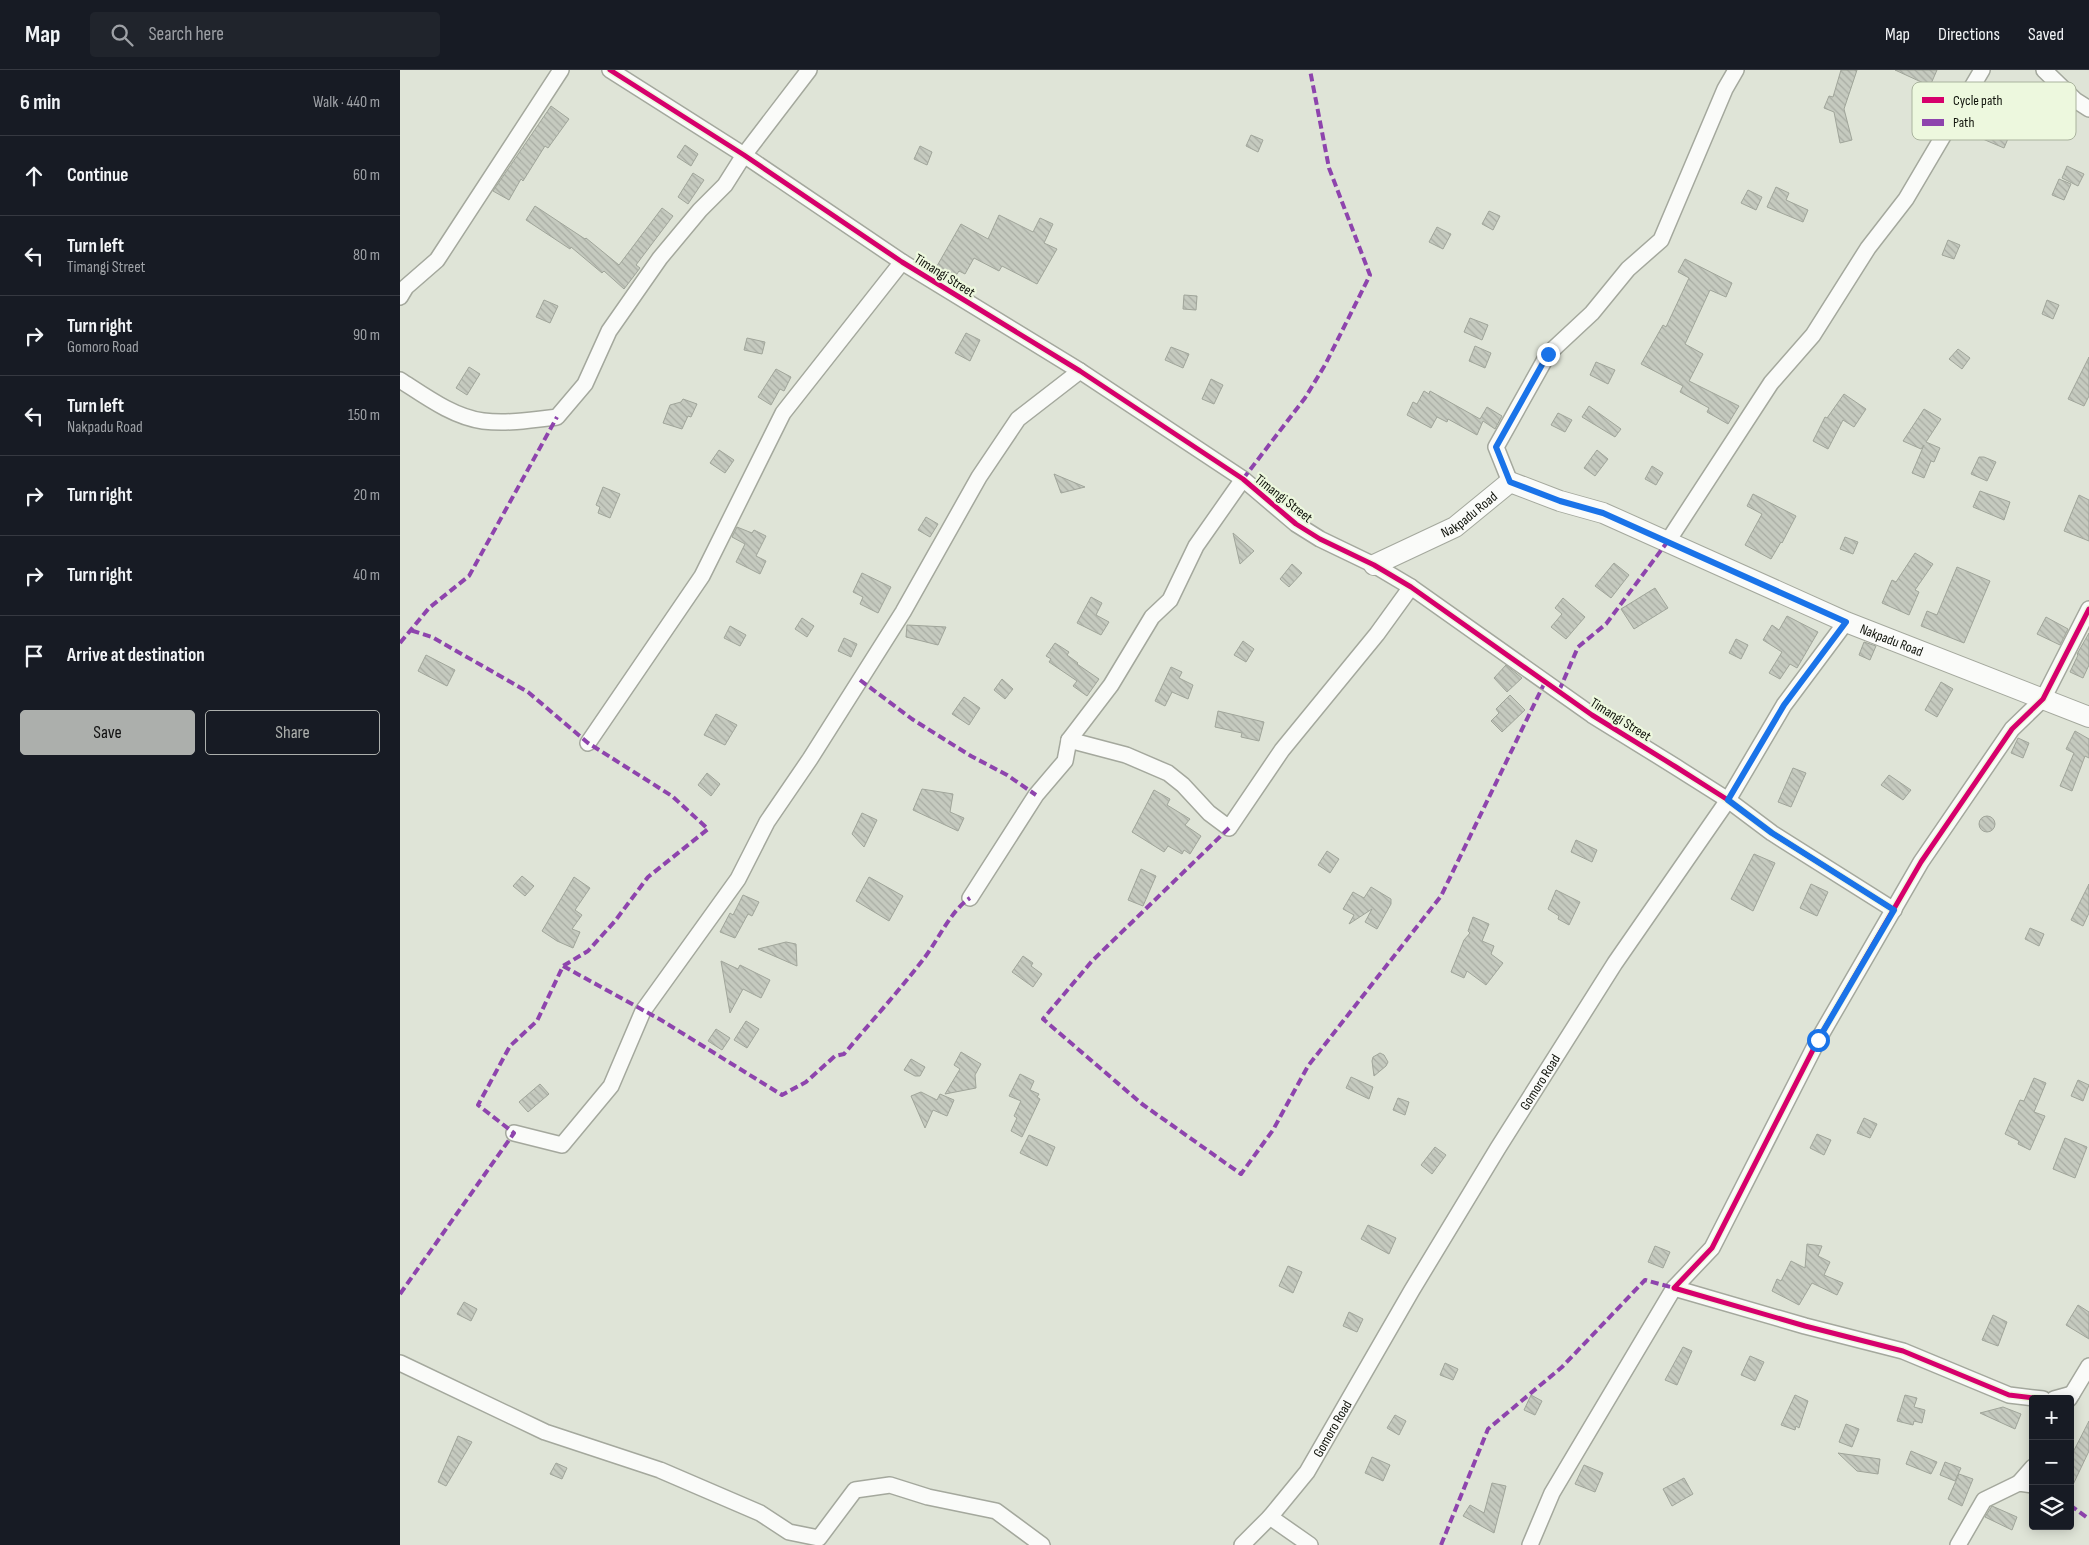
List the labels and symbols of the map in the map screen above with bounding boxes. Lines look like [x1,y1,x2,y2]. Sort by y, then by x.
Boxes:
legend [1912,82,2076,140]
text: Cycle path [1953,92,2003,109]
text: Path [1953,114,1974,131]
street label: Timangi Street [911,250,978,301]
route end [1537,343,1560,366]
street label: Timangi Street [1251,471,1316,526]
street label: Nakpadu Road [1438,488,1501,541]
street label: Nakpadu Road [1857,620,1926,660]
street label: Timangi Street [1587,694,1654,745]
route start [1807,1029,1830,1052]
street label: Gomoro Road [1516,1051,1564,1113]
street label: Gomoro Road [1309,1397,1356,1460]

